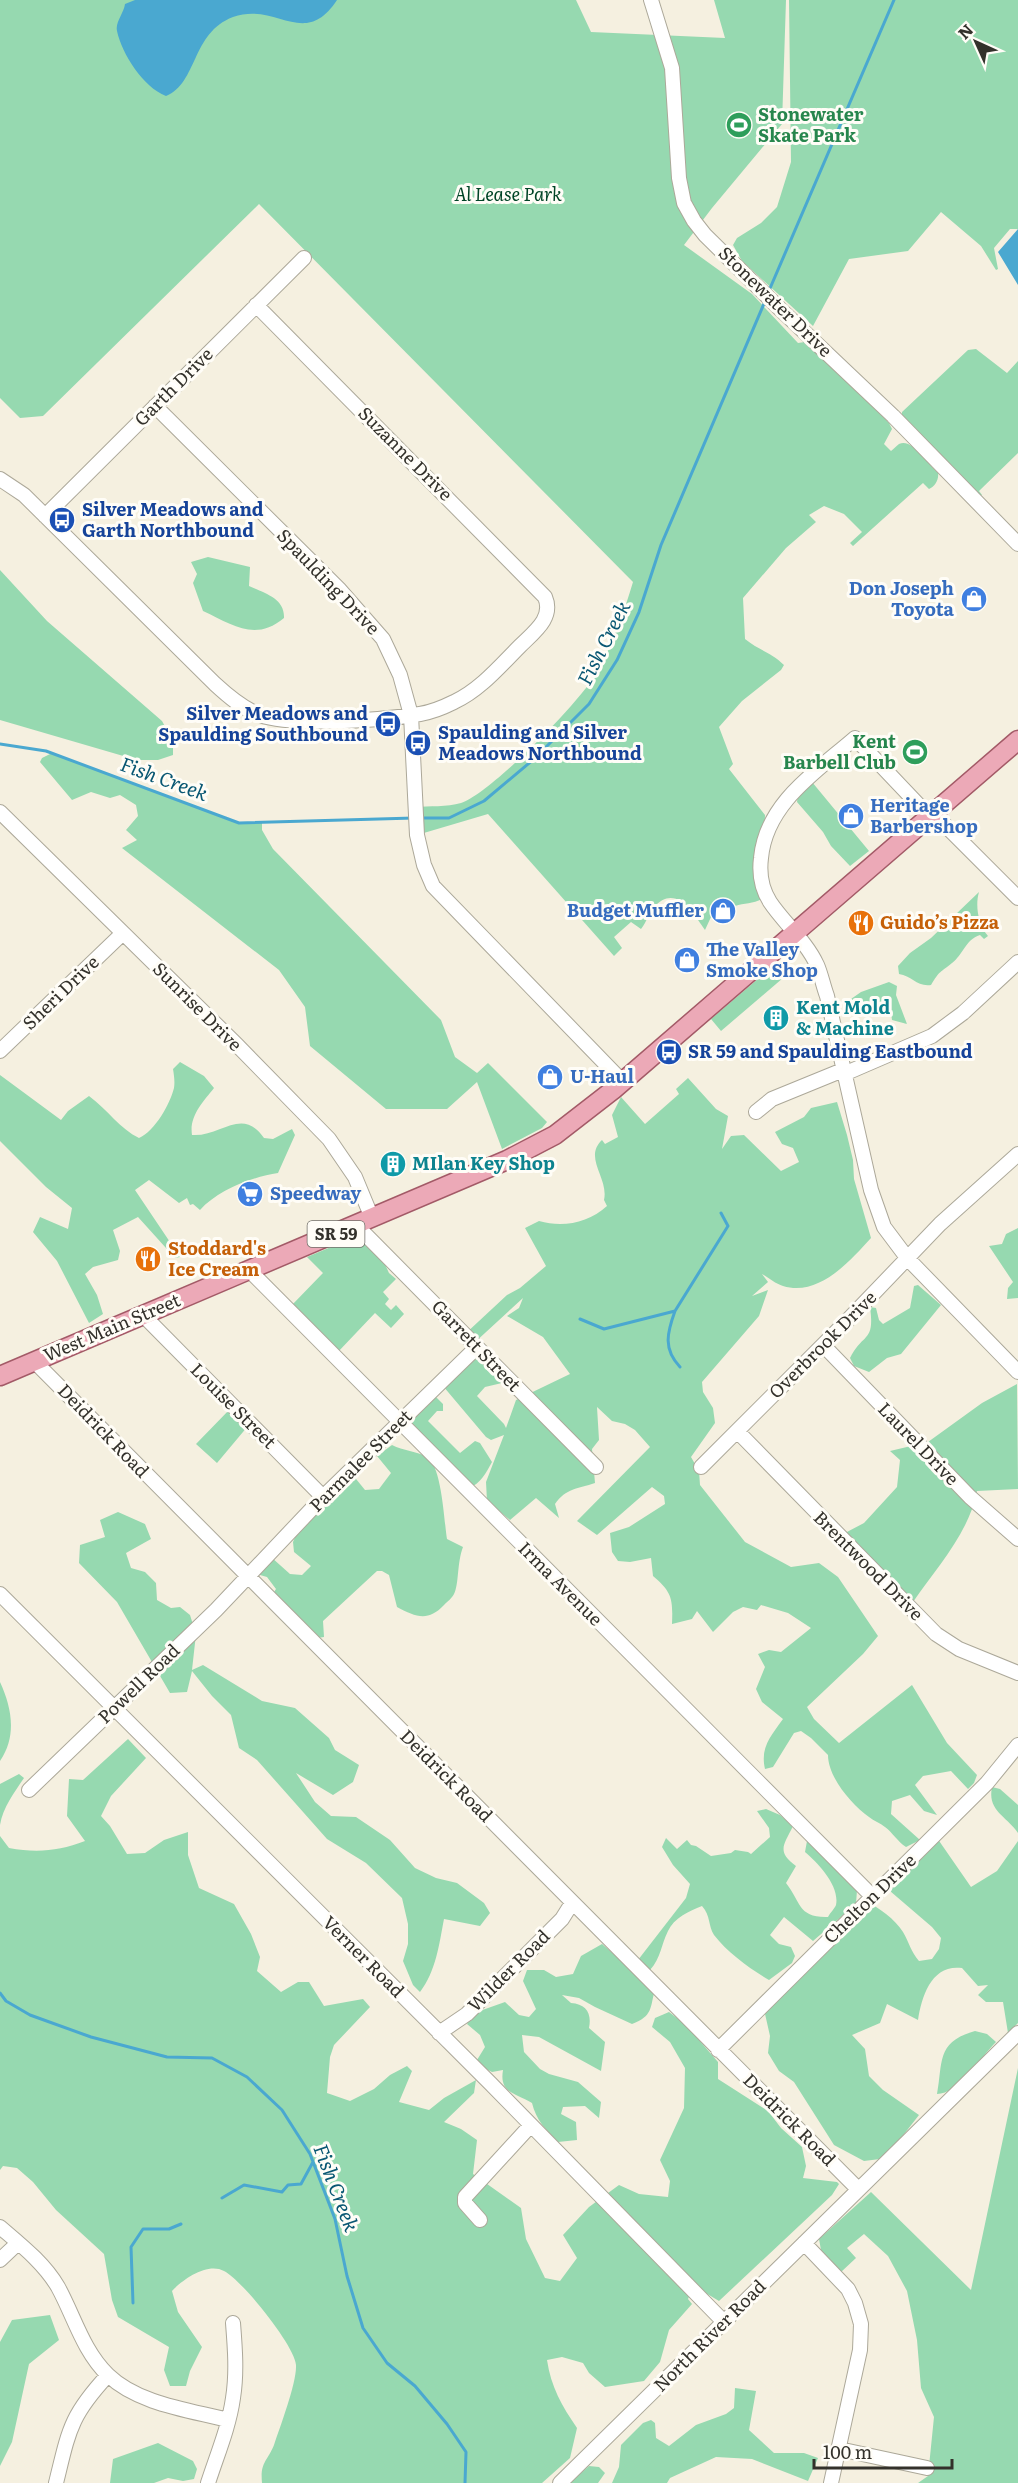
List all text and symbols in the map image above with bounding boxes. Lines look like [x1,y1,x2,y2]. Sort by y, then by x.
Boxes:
north arrow [946,12,1006,72]
text: N [951,17,978,44]
place label: Stonewater Skate Park [758,100,864,148]
sports icon: Stonewater Skate Park [724,110,754,140]
park label: Al Lease Park [454,180,562,207]
street label: Stonewater Drive [713,239,839,362]
street label: Garth Drive [127,340,218,431]
street label: Suzanne Drive [353,400,459,506]
place label: Silver Meadows and Garth Northbound [82,495,264,543]
bus stop icon: Silver Meadows and Garth Northbound [47,505,77,535]
street label: Spaulding Drive [271,522,387,640]
place label: Don Joseph Toyota [849,574,955,622]
shop icon: Don Joseph Toyota [959,584,989,614]
water label: Fish Creek [568,595,636,690]
place label: Silver Meadows and Spaulding Southbound [158,699,368,747]
bus stop icon: Silver Meadows and Spaulding Southbound [373,709,403,739]
place label: Spaulding and Silver Meadows Northbound [438,718,642,766]
place label: Kent Barbell Club [783,727,896,775]
bus stop icon: Spaulding and Silver Meadows Northbound [403,728,433,758]
sports icon: Kent Barbell Club [900,737,930,767]
water label: Fish Creek [117,747,213,807]
place label: Heritage Barbershop [870,791,978,839]
shop icon: Heritage Barbershop [836,801,866,831]
place label: Budget Muffler [567,896,704,923]
shop icon: Budget Muffler [708,896,738,926]
restaurant icon: Guido’s Pizza [846,908,876,938]
place label: Guido’s Pizza [880,908,1000,935]
place label: The Valley Smoke Shop [706,935,818,983]
shop icon: The Valley Smoke Shop [672,945,702,975]
street label: Sheri Drive [16,948,104,1035]
street label: Sunrise Drive [147,955,249,1057]
place label: Kent Mold & Machine [796,993,894,1041]
building icon: Kent Mold & Machine [761,1003,791,1033]
bus stop icon: SR 59 and Spaulding Eastbound [654,1037,684,1067]
place label: SR 59 and Spaulding Eastbound [688,1037,973,1064]
shop icon: U-Haul [535,1062,565,1092]
place label: U-Haul [570,1062,635,1089]
building icon: MIlan Key Shop [378,1149,408,1179]
place label: MIlan Key Shop [412,1149,555,1176]
supermarket icon: Speedway [235,1179,265,1209]
place label: Speedway [270,1179,361,1206]
road number: SR 59 [308,1221,364,1247]
place label: Stoddard's Ice Cream [168,1234,266,1282]
restaurant icon: Stoddard's Ice Cream [133,1244,163,1274]
street label: Overbrook Drive [762,1284,882,1404]
street label: West Main Street [39,1285,185,1368]
street label: Garrett Street [426,1293,528,1398]
street label: Louise Street [185,1356,284,1455]
street label: Deidrick Road [52,1377,156,1483]
street label: Laurel Drive [872,1395,966,1491]
street label: Parmalee Street [302,1402,418,1517]
street label: Brentwood Drive [808,1504,930,1626]
street label: Irma Avenue [513,1535,609,1631]
street label: Powell Road [91,1637,185,1729]
street label: Deidrick Road [395,1722,500,1827]
street label: Chelton Drive [817,1847,921,1949]
street label: Verner Road [317,1909,411,2003]
street label: Wilder Road [461,1923,555,2017]
street label: Deidrick Road [738,2066,843,2171]
water label: Fish Creek [307,2139,368,2235]
street label: North River Road [647,2273,771,2397]
scale bar [814,2432,952,2470]
text: 100 m [823,2438,872,2465]

